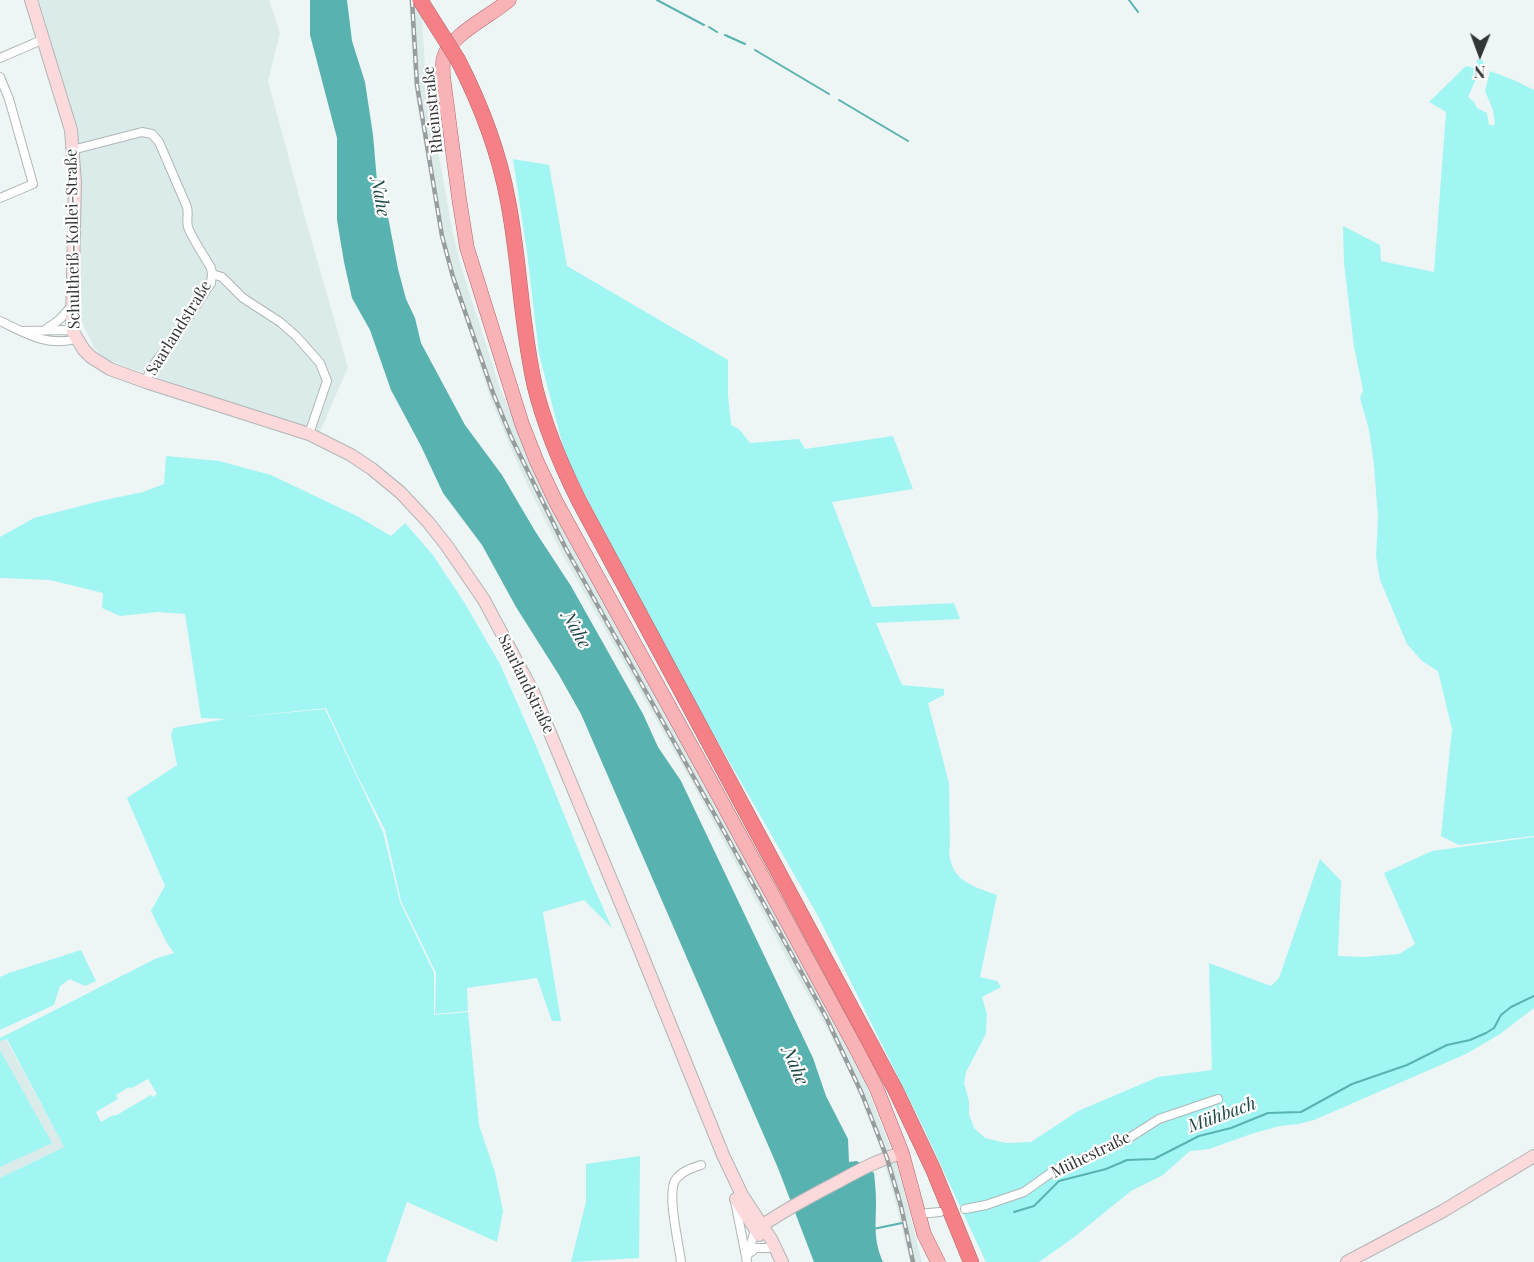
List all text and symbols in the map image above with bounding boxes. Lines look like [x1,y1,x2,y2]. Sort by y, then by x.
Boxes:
north arrow [1450,24,1510,84]
text: N [1474,62,1486,83]
street label: Rheinstraße [419,66,447,154]
street label: Schultheiß-Kollei-Straße [62,149,84,329]
water label: Nahe [366,176,394,218]
street label: Saarlandstraße [142,277,216,379]
water label: Nahe [557,607,595,653]
street label: Saarlandstraße [494,631,558,737]
water label: Nahe [777,1044,813,1088]
water label: Mühbach [1185,1093,1259,1137]
street label: Mühestraße [1048,1128,1134,1182]

